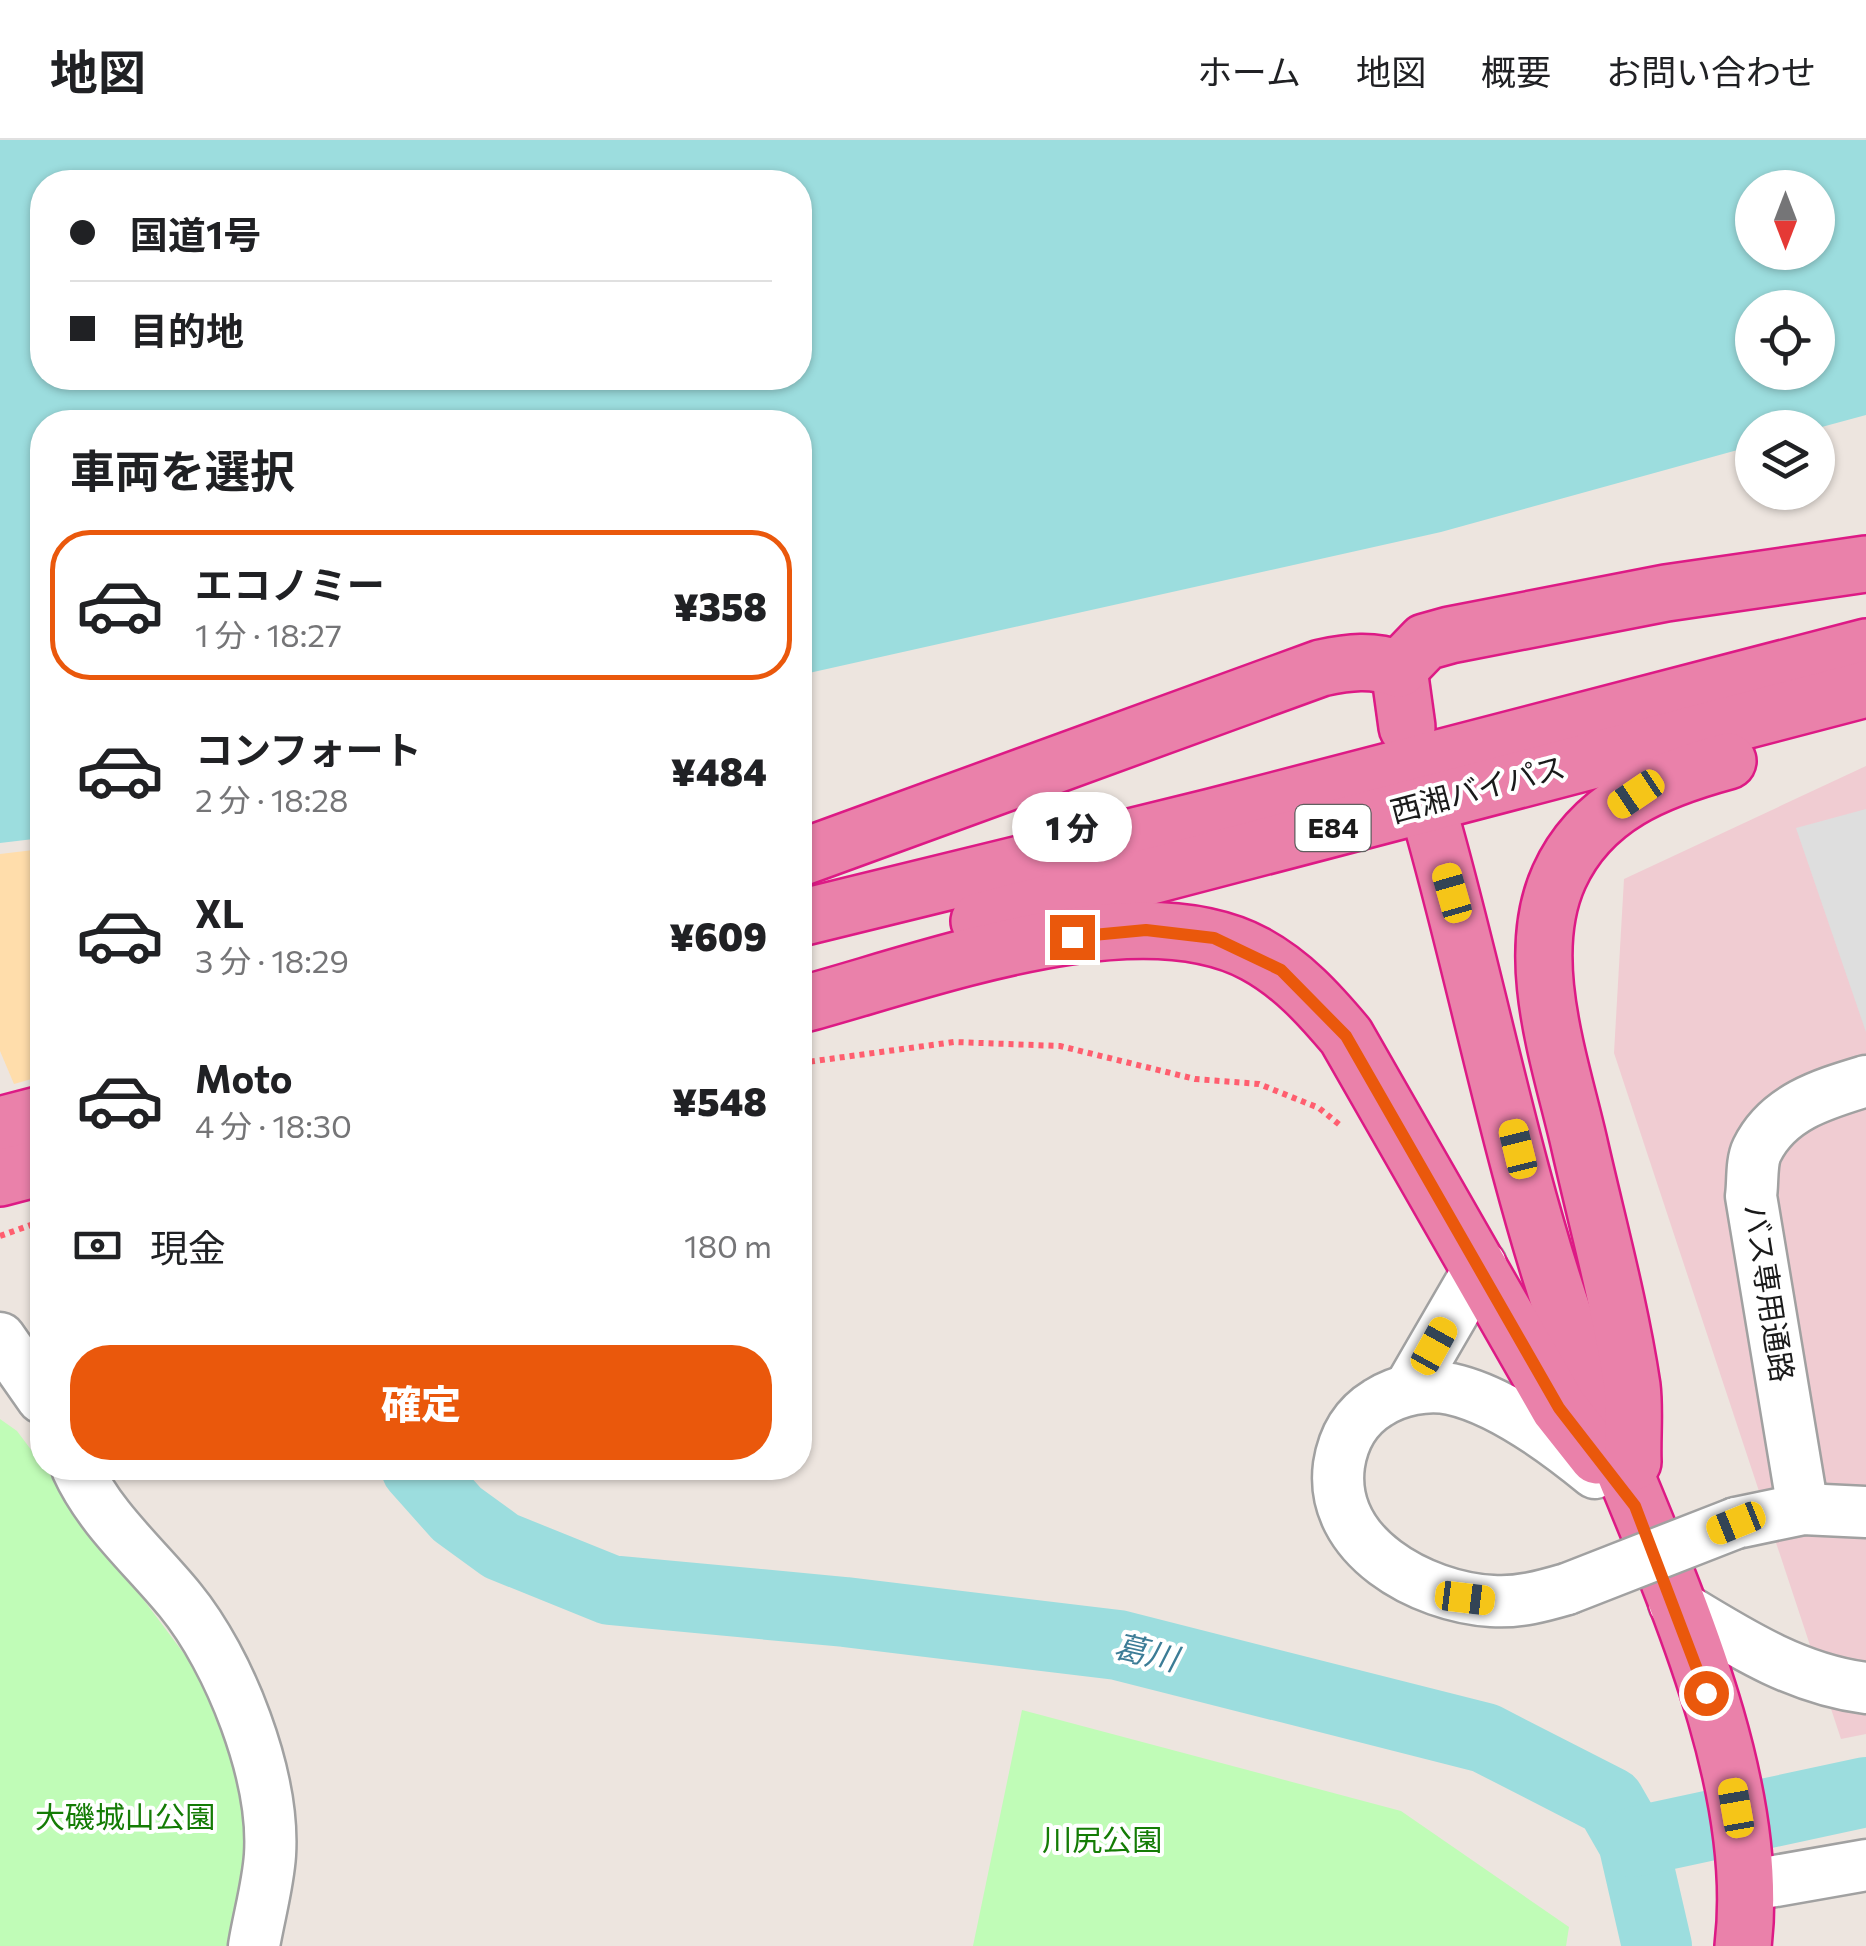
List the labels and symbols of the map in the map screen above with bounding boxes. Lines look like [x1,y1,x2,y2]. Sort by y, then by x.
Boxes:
north arrow [1735,170,1835,270]
street label: 西湘バイパス [1386,746,1569,829]
car [1603,765,1669,823]
callout: 1 分 [1012,792,1132,862]
road number: E84 [1296,805,1370,851]
car [1429,860,1475,926]
route end [1050,915,1095,960]
car [1496,1116,1540,1182]
street label: バス専用通路 [1738,1201,1803,1384]
car [1406,1312,1462,1380]
car [1703,1498,1769,1548]
car [1433,1579,1497,1617]
water label: 葛川 [1111,1624,1185,1678]
route start [1684,1671,1729,1716]
car [1716,1776,1756,1840]
park label: 大磯城山公園 [35,1797,215,1834]
park label: 川尻公園 [1042,1820,1162,1857]

